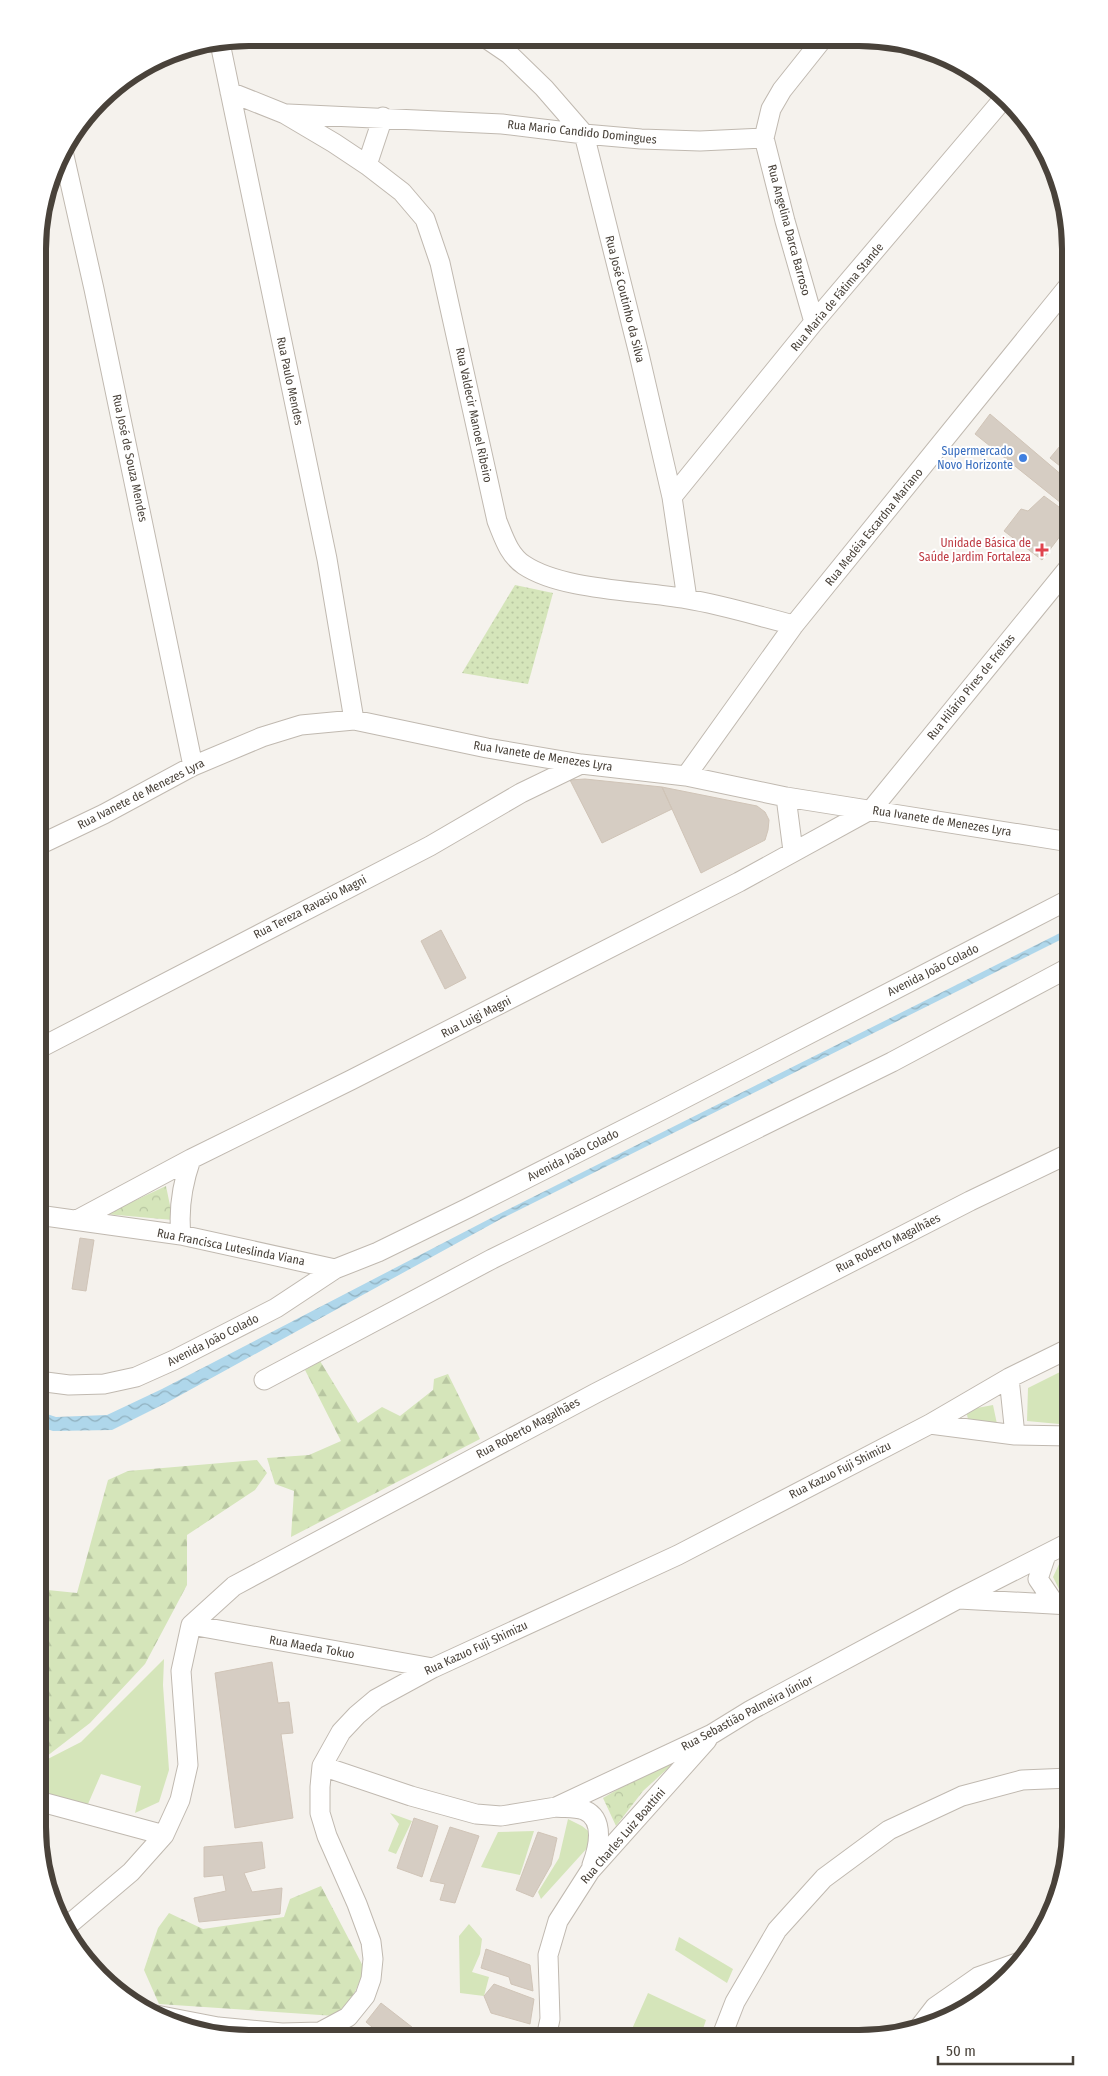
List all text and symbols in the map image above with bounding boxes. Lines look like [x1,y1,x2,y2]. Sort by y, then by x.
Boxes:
street label: Rua Mario Candido Domingues [507,117,657,147]
street label: Rua Angelina Darca Barroso [765,163,813,297]
street label: Rua José Coutinho da Silva [602,234,648,364]
street label: Rua Maria de Fátima Stande [788,240,886,354]
street label: Rua Paulo Mendes [274,336,306,426]
street label: Rua Valdecir Manoel Ribeiro [453,346,495,484]
street label: Rua José de Souza Mendes [110,393,150,523]
place label: Supermercado Novo Horizonte [937,444,1013,472]
marker: Supermercado Novo Horizonte [1017,452,1029,464]
street label: Rua Medéia Escardna Mariano [822,465,926,589]
place label: Unidade Básica de Saúde Jardim Fortaleza [919,536,1031,564]
marker: Unidade Básica de Saúde Jardim Fortaleza [1035,543,1049,557]
street label: Rua Hilário Pires de Freitas [924,631,1018,743]
street label: Rua Ivanete de Menezes Lyra [473,738,614,774]
street label: Rua Ivanete de Menezes Lyra [75,756,207,832]
street label: Rua Ivanete de Menezes Lyra [872,803,1013,839]
street label: Rua Tereza Ravasio Magni [251,872,369,942]
street label: Avenida João Colado [885,941,981,999]
street label: Rua Luigi Magni [439,993,513,1041]
street label: Avenida João Colado [525,1126,621,1184]
street label: Rua Roberto Magalhães [833,1211,943,1275]
street label: Rua Francisca Luteslinda Viana [156,1226,306,1268]
street label: Avenida João Colado [165,1311,261,1369]
street label: Rua Roberto Magalhães [474,1395,582,1461]
street label: Rua Kazuo Fuji Shimizu [787,1438,893,1502]
street label: Rua Kazuo Fuji Shimizu [422,1618,530,1678]
street label: Rua Maeda Tokuo [268,1633,356,1661]
street label: Rua Sebastião Palmeira Júnior [679,1672,816,1754]
street label: Rua Charles Luiz Boattini [578,1785,668,1887]
scale bar [938,2034,1073,2066]
text: 50 m [946,2042,976,2060]

